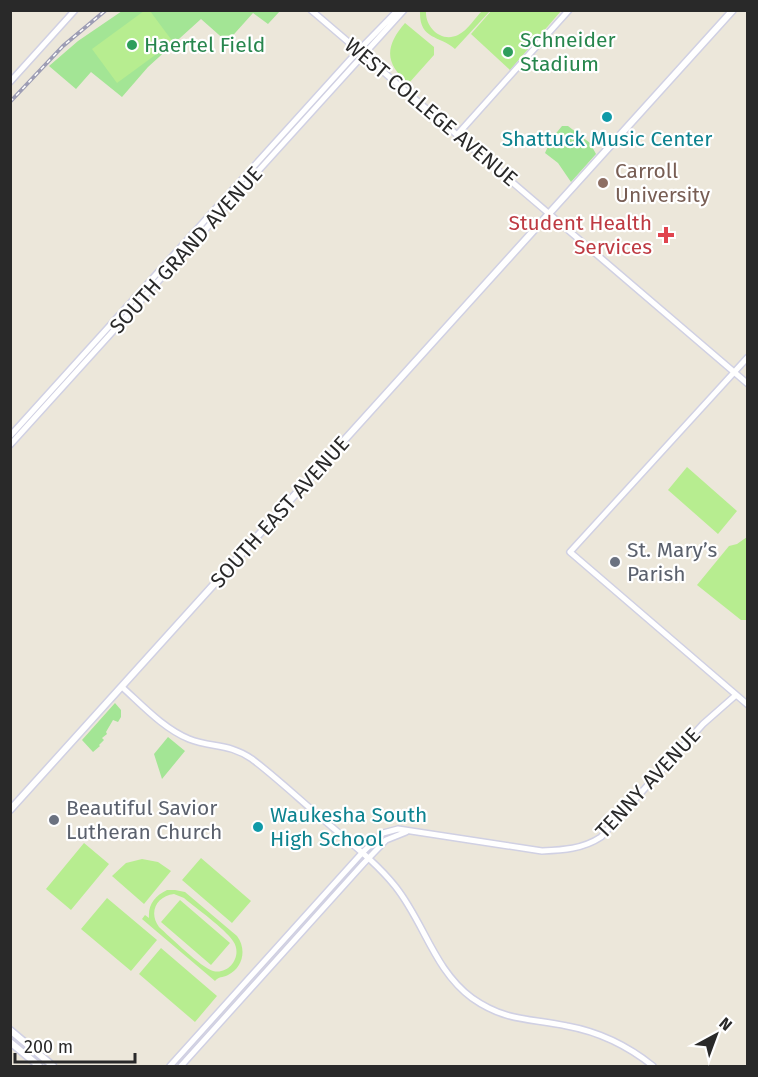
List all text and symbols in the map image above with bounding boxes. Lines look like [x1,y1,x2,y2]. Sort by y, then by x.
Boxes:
place label: Schneider Stadium [520,27,616,77]
place label: Haertel Field [144,32,265,58]
street label: WEST COLLEGE AVENUE [339,32,523,192]
marker: Haertel Field [125,38,139,52]
marker: Schneider Stadium [501,45,515,59]
marker: Shattuck Music Center [600,110,614,124]
place label: Shattuck Music Center [502,126,712,152]
place label: Carroll University [615,158,711,208]
street label: SOUTH GRAND AVENUE [104,161,268,339]
marker: Carroll University [596,176,610,190]
place label: Student Health Services [509,210,652,260]
marker: Student Health Services [657,226,675,244]
street label: SOUTH EAST AVENUE [205,431,355,593]
place label: St. Mary’s Parish [627,537,717,587]
marker: St. Mary’s Parish [608,555,622,569]
street label: TENNY AVENUE [590,722,706,844]
place label: Beautiful Savior Lutheran Church [66,795,222,845]
place label: Waukesha South High School [270,802,427,852]
marker: Beautiful Savior Lutheran Church [47,813,61,827]
marker: Waukesha South High School [251,820,265,834]
north arrow [686,1005,746,1065]
text: N [715,1013,736,1035]
scale bar [15,1026,135,1064]
text: 200 m [24,1036,73,1058]

